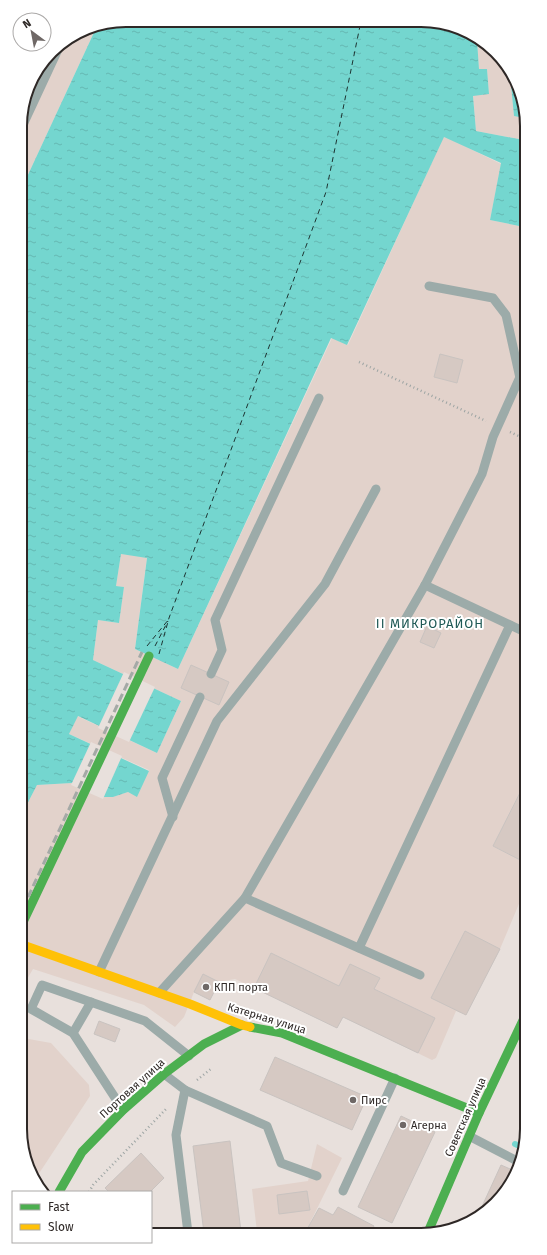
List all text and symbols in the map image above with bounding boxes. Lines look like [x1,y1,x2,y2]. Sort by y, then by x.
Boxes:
north arrow [12,12,52,52]
text: N [20,16,34,31]
district label: II МИКРОРАЙОН [376,616,484,631]
place label: КПП порта [214,981,268,994]
marker: КПП порта [201,982,211,992]
street label: Катерная улица [226,1000,308,1037]
street label: Портовая улица [97,1056,168,1121]
street label: Советская улица [442,1076,489,1159]
place label: Пирс [361,1094,387,1107]
marker: Пирс [348,1095,358,1105]
place label: Агерна [411,1119,447,1132]
marker: Агерна [398,1120,408,1130]
legend [12,1191,152,1243]
text: Fast [48,1200,70,1214]
text: Slow [48,1220,74,1234]

